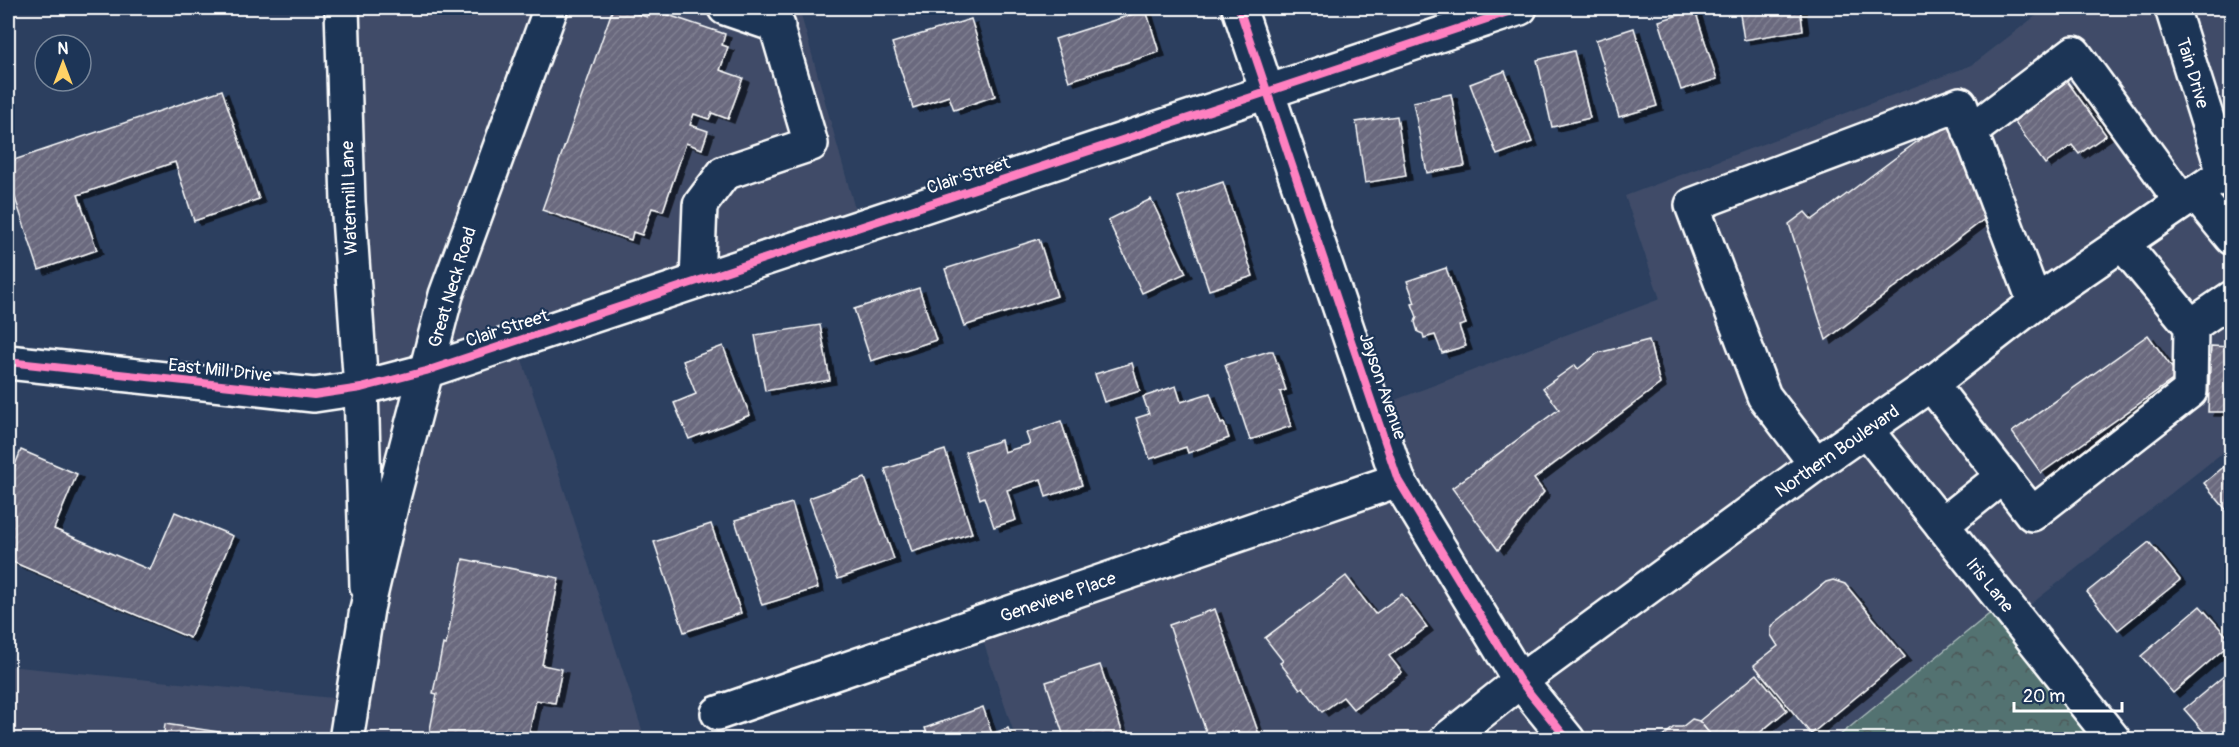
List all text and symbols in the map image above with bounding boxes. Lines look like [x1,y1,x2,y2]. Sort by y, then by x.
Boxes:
north arrow [33,33,93,93]
street label: Tain Drive [2171,35,2214,111]
text: N [58,39,69,59]
street label: Watermill Lane [336,140,363,256]
street label: Clair Street [924,151,1013,200]
street label: Great Neck Road [423,224,482,350]
street label: Clair Street [463,304,552,353]
street label: Jayson Avenue [1353,330,1412,443]
street label: East Mill Drive [167,354,273,387]
street label: Northern Boulevard [1771,400,1904,503]
street label: Iris Lane [1961,553,2019,617]
street label: Genevieve Place [997,567,1119,628]
scale bar [2014,675,2122,713]
text: 20 m [2023,685,2065,708]

